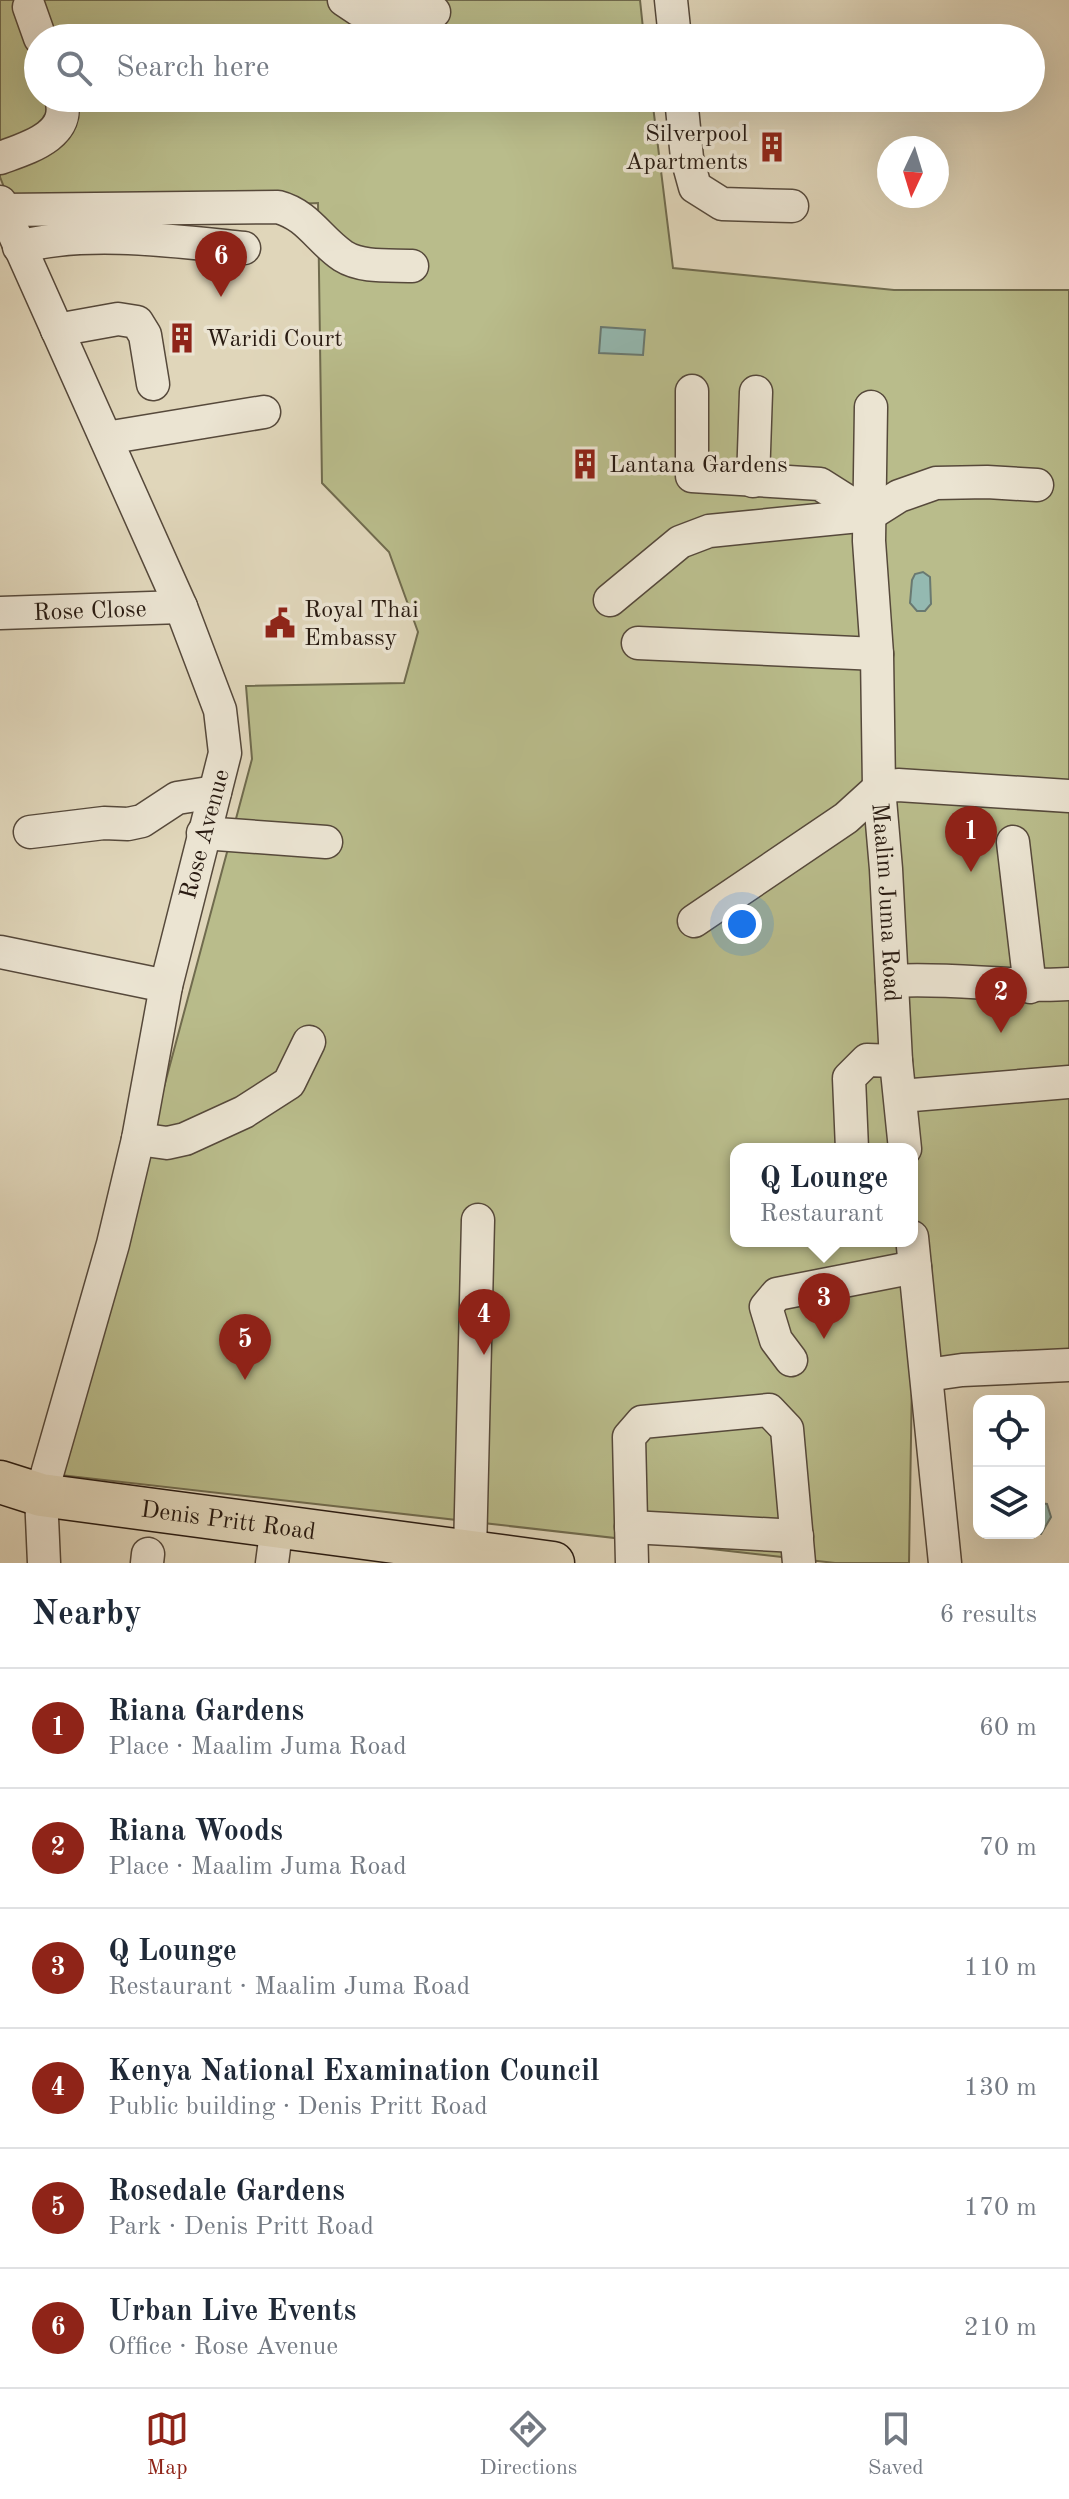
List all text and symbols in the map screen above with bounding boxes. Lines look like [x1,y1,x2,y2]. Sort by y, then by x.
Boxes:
search box [24,24,1045,112]
icon: search [52,46,96,90]
text: Search here [116,53,270,83]
place label: Silverpool Apartments [625,123,748,175]
building icon: Silverpool Apartments [755,130,789,164]
north arrow [877,136,949,208]
pin: 6 [195,231,247,297]
building icon: Waridi Court [165,321,199,355]
place label: Waridi Court [206,328,343,352]
building icon: Lantana Gardens [568,447,602,481]
place label: Lantana Gardens [609,454,788,478]
street label: Rose Close [33,598,147,626]
place label: Royal Thai Embassy [304,599,419,651]
public building icon: Royal Thai Embassy [263,606,297,640]
street label: Rose Avenue [177,767,235,902]
street label: Maalim Juma Road [866,802,903,1003]
pin: 1 [945,806,997,872]
your location [722,904,762,944]
pin: 2 [975,967,1027,1033]
popup [730,1143,918,1247]
text: Q Lounge [760,1164,888,1194]
text: Restaurant [760,1201,884,1227]
pin: 3 [798,1273,850,1339]
pin: 4 [458,1289,510,1355]
pin: 5 [219,1314,271,1380]
map controls [973,1395,1045,1539]
button: locate [973,1395,1045,1467]
button: layers [973,1467,1045,1539]
street label: Denis Pritt Road [139,1498,317,1545]
text: Nearby [32,1598,142,1632]
text: 6 results [939,1602,1037,1628]
text: Riana Gardens [108,1697,304,1727]
text: 1 [50,1715,66,1741]
text: 60 m [979,1715,1037,1741]
text: Place · Maalim Juma Road [108,1734,407,1760]
text: Riana Woods [108,1817,283,1847]
text: 2 [50,1835,66,1861]
text: 70 m [979,1835,1037,1861]
text: Place · Maalim Juma Road [108,1854,407,1880]
text: Q Lounge [108,1937,237,1967]
text: 3 [50,1955,66,1981]
text: 110 m [964,1955,1037,1981]
text: Restaurant · Maalim Juma Road [108,1974,470,2000]
text: Kenya National Examination Council [108,2057,599,2087]
text: 4 [50,2075,66,2101]
text: 130 m [964,2075,1037,2101]
text: Public building · Denis Pritt Road [108,2094,488,2120]
text: Rosedale Gardens [108,2177,345,2207]
text: 5 [50,2195,66,2221]
text: 170 m [964,2195,1037,2221]
text: Park · Denis Pritt Road [108,2214,374,2240]
text: Urban Live Events [108,2297,356,2327]
text: 6 [50,2315,66,2341]
text: 210 m [964,2315,1037,2341]
text: Office · Rose Avenue [108,2334,338,2360]
tab: Map [145,2407,189,2482]
tab: Directions [480,2407,577,2482]
tab: Saved [868,2407,924,2482]

